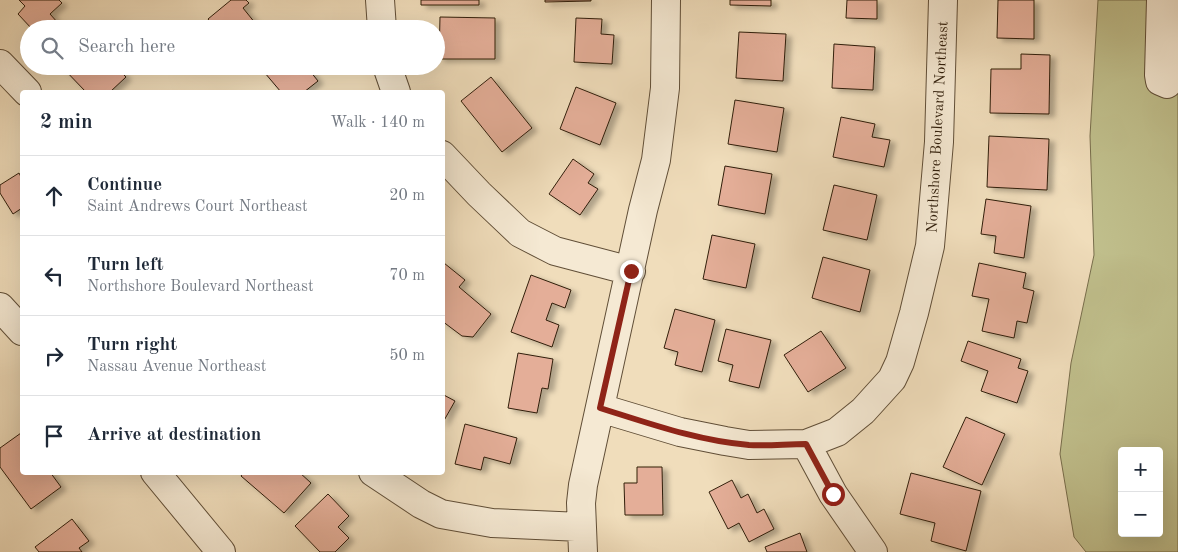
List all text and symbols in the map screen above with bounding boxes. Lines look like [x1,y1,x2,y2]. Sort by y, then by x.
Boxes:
search box [20,20,445,75]
street label: Northshore Boulevard Northeast [925,21,952,233]
icon: search [38,34,66,62]
text: Search here [78,38,175,57]
text: 2 min [40,112,93,133]
text: Walk · 140 m [330,115,425,131]
text: Continue [87,176,162,195]
icon: ahead [40,182,68,210]
text: 20 m [389,188,425,204]
text: Saint Andrews Court Northeast [87,199,308,215]
text: Turn left [87,256,164,275]
route end [620,260,643,283]
icon: left [40,262,68,290]
text: 70 m [389,268,425,284]
text: Northshore Boulevard Northeast [87,279,314,295]
text: Turn right [87,336,177,355]
icon: right [40,342,68,370]
text: 50 m [389,348,425,364]
text: Nassau Avenue Northeast [87,359,266,375]
icon: arrive [40,422,68,450]
text: Arrive at destination [87,426,261,445]
map controls [1118,447,1163,537]
button: + [1118,447,1163,492]
route start [822,483,845,506]
button: − [1118,492,1163,537]

